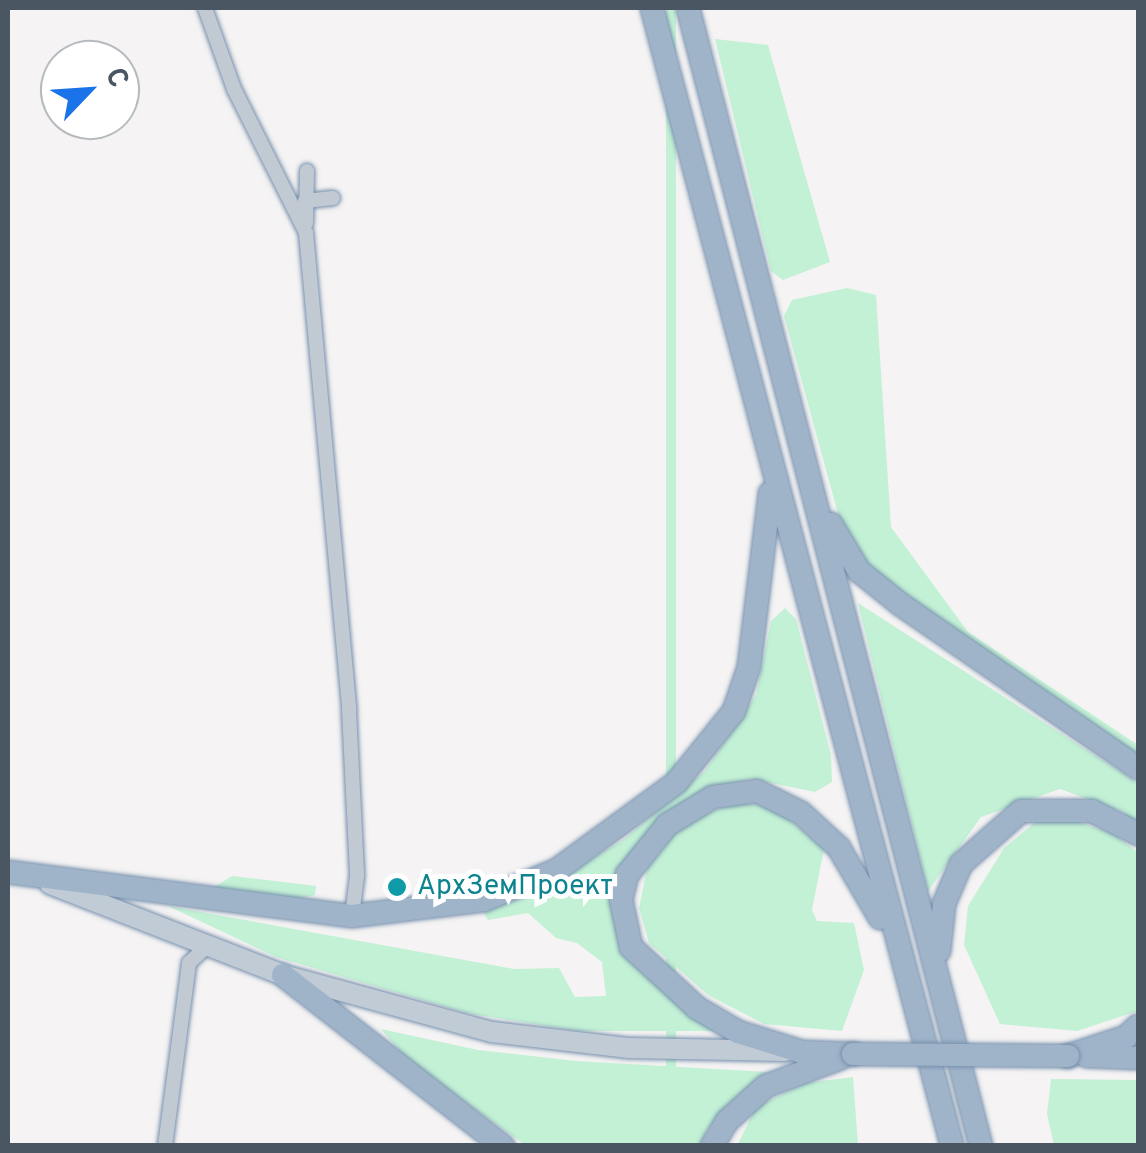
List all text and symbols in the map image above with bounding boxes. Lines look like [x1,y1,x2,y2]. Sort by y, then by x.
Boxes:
north arrow [40,40,140,140]
text: С [95,62,135,94]
place label: АрхЗемПроект [417,870,613,904]
marker: АрхЗемПроект [386,876,408,898]

